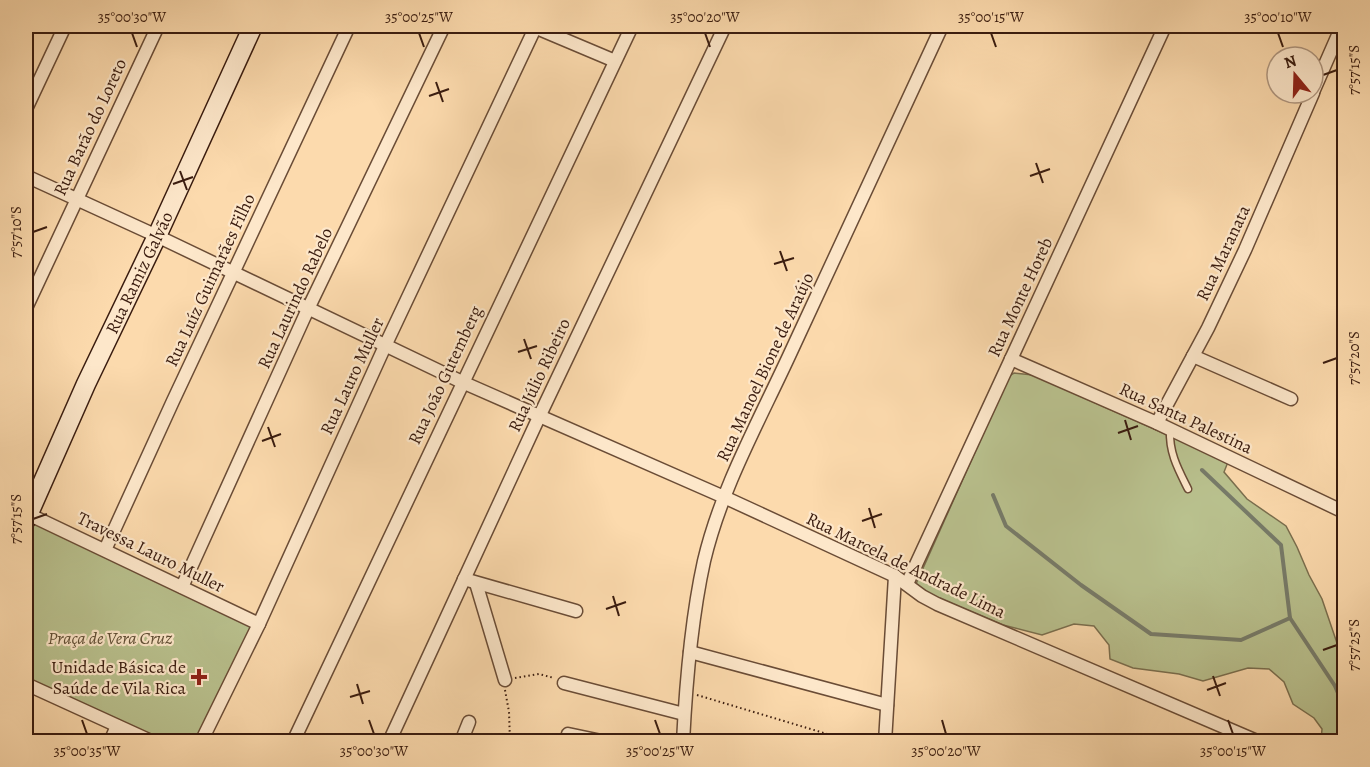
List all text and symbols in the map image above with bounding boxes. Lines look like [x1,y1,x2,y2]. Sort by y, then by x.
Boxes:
text: 35°00'30"W [98,7,166,27]
text: 35°00'25"W [385,7,453,27]
text: 35°00'20"W [670,7,740,27]
text: 35°00'15"W [958,7,1024,27]
text: 35°00'10"W [1244,7,1312,27]
north arrow [1265,45,1325,105]
text: 7°57'15"S [1344,45,1364,95]
text: N [1281,49,1300,74]
street label: Rua Barão do Loreto [48,54,132,200]
street label: Rua Luíz Guimarães Filho [159,189,261,371]
street label: Rua Maranata [1190,201,1256,305]
text: 7°57'10"S [6,206,26,258]
street label: Rua Ramiz Galvão [100,208,179,338]
street label: Rua Laurindo Rabelo [252,224,338,372]
street label: Rua Monte Horeb [982,233,1058,361]
street label: Rua Manoel Bione de Araújo [711,268,819,466]
street label: Rua João Gutemberg [402,302,488,448]
street label: Rua Lauro Muller [314,313,390,439]
street label: Rua Júlio Ribeiro [502,314,576,436]
text: 7°57'20"S [1344,331,1364,385]
street label: Rua Santa Palestina [1115,377,1257,460]
text: 7°57'15"S [6,494,26,544]
street label: Travessa Lauro Muller [73,506,229,598]
street label: Rua Marcela de Andrade Lima [802,506,1010,624]
text: 7°57'25"S [1344,619,1364,671]
park label: Praça de Vera Cruz [48,626,173,650]
place label: Unidade Básica de Saúde de Vila Rica [51,655,187,700]
marker: Unidade Básica de Saúde de Vila Rica [190,668,208,686]
text: 35°00'35"W [54,741,121,761]
text: 35°00'30"W [340,741,408,761]
text: 35°00'25"W [626,741,694,761]
text: 35°00'20"W [911,741,981,761]
text: 35°00'15"W [1200,741,1266,761]

